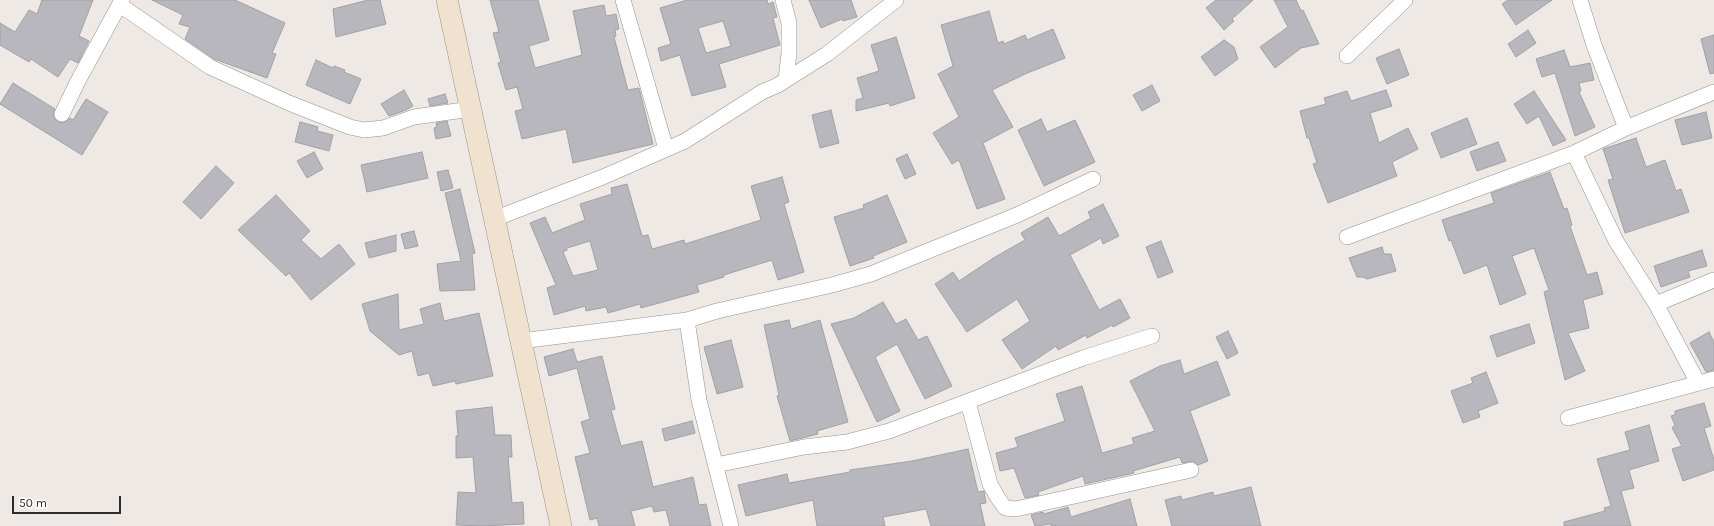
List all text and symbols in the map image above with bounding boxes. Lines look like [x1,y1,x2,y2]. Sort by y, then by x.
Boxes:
scale bar [14,488,123,514]
text: 50 m [19,496,47,510]

